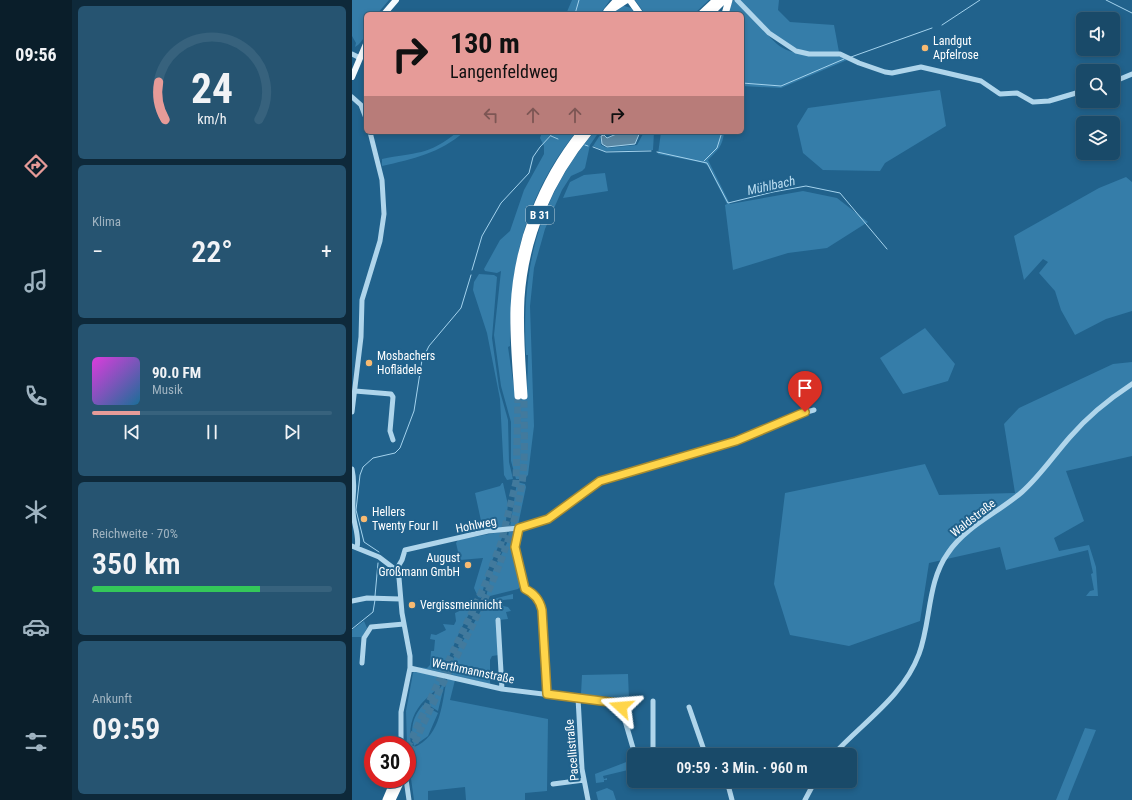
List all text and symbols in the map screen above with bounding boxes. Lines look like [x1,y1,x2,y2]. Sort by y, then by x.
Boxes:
map controls [1076,12,1120,160]
button: sound [1076,12,1120,56]
text: 130 m [450,27,520,60]
icon: right [384,28,436,80]
place label: Landgut Apfelrose [933,34,979,62]
marker: Landgut Apfelrose [920,43,930,53]
text: 09:56 [15,44,57,65]
text: Langenfeldweg [450,61,558,82]
text: 24 [191,64,233,113]
button: search [1076,64,1120,108]
icon: left [480,104,502,126]
icon: ahead [522,104,544,126]
icon: ahead [564,104,586,126]
icon: right [606,104,628,126]
text: km/h [197,111,227,127]
button: layers [1076,116,1120,160]
icon: directions [22,152,50,180]
water label: Mühlbach [746,173,797,198]
road number: B 31 [526,206,554,224]
text: Klima [92,214,121,229]
text: 22° [191,234,233,269]
text: − [92,239,103,264]
text: + [321,239,332,264]
icon: music [22,267,50,295]
place label: Mosbachers Hoflädele [377,349,435,377]
marker: Mosbachers Hoflädele [364,358,374,368]
text: 90.0 FM [152,364,201,382]
pin [788,371,822,412]
icon: arrive [794,377,816,399]
icon: phone [22,382,50,410]
text: Musik [152,382,183,397]
icon: previous [121,421,143,443]
icon: pause [201,421,223,443]
icon: next [281,421,303,443]
street label: Waldstraße [948,496,999,540]
icon: climate [22,498,50,526]
place label: Hellers Twenty Four II [372,505,438,533]
marker: Hellers Twenty Four II [359,514,369,524]
street label: Hohlweg [454,514,498,536]
text: Reichweite · 70% [92,526,178,541]
text: 350 km [92,546,181,581]
place label: August Großmann GmbH [378,551,460,579]
marker: August Großmann GmbH [463,560,473,570]
place label: Vergissmeinnicht [420,598,502,612]
marker: Vergissmeinnicht [407,600,417,610]
icon: car [22,613,50,641]
street label: Werthmannstraße [430,655,516,687]
position arrow [600,686,642,728]
text: Ankunft [92,691,132,706]
text: 09:59 [92,711,160,746]
street label: Pacellistraße [562,718,582,781]
icon: filters [22,728,50,756]
speed limit sign: 30 [364,736,416,788]
text: 09:59 · 3 Min. · 960 m [676,759,808,777]

